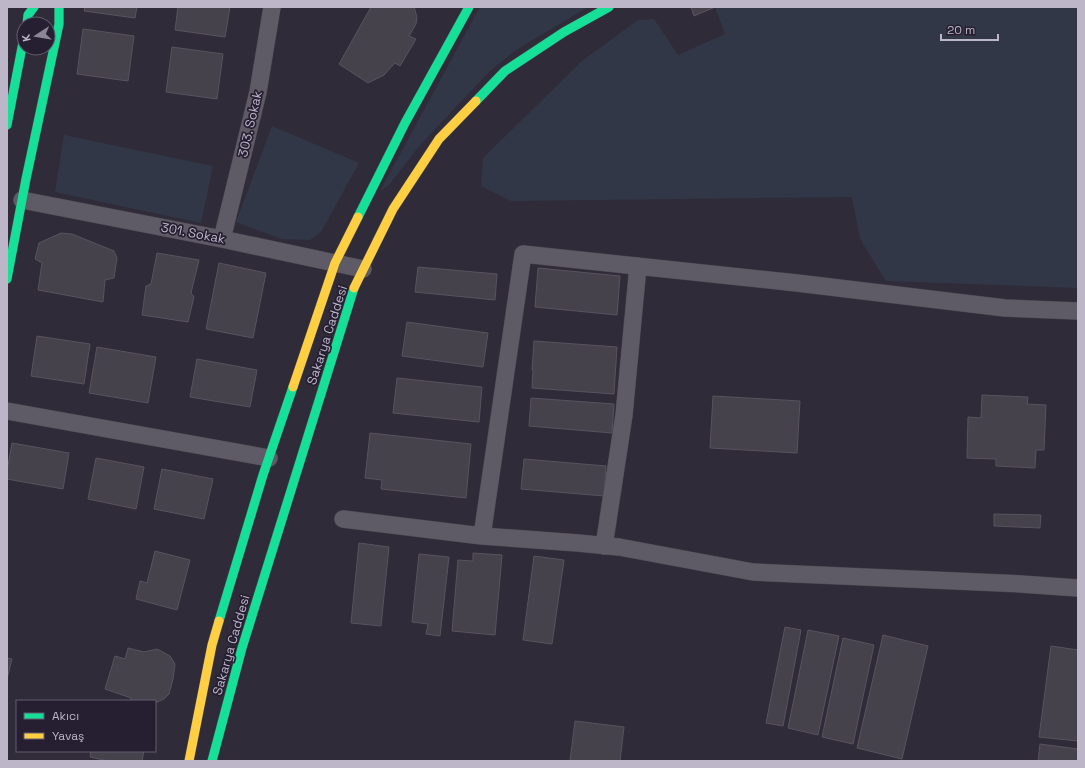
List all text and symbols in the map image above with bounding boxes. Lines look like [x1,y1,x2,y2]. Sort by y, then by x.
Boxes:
north arrow [16,16,56,56]
scale bar [941,16,998,42]
text: 20 m [947,22,975,38]
text: K [19,33,34,43]
street label: 303. Sokak [234,89,266,159]
street label: 301. Sokak [159,218,227,248]
street label: Sakarya Caddesi [303,283,351,387]
street label: Sakarya Caddesi [209,593,253,697]
legend [16,700,156,752]
text: Akıcı [52,708,79,724]
text: Yavaş [52,728,84,744]

